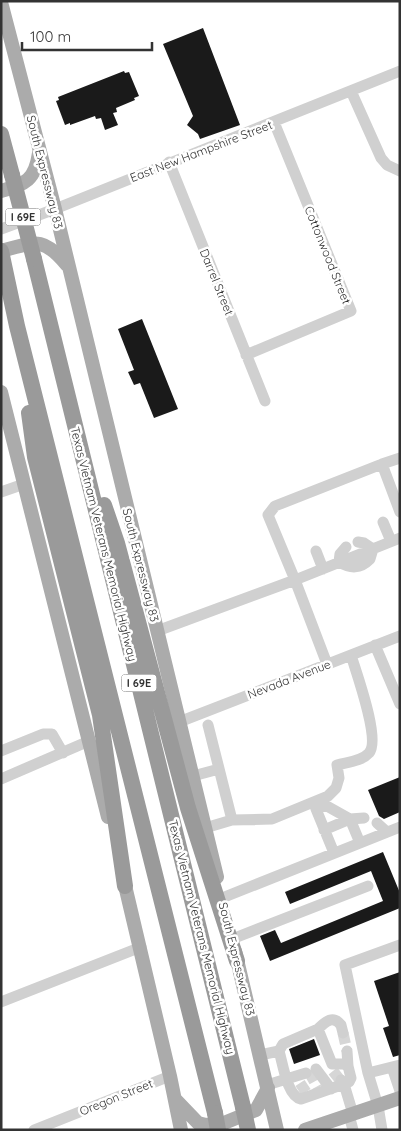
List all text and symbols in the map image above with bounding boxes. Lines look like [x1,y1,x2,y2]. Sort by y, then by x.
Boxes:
scale bar [22,20,152,52]
text: 100 m [30,27,71,46]
street label: South Expressway 83 [24,114,66,230]
street label: East New Hampshire Street [128,117,274,185]
street label: Cottonwood Street [302,204,354,306]
road number: I 69E [5,208,40,226]
street label: Darrel Street [197,247,237,317]
street label: Texas Vietnam Veterans Memorial Highway [68,425,140,663]
street label: South Expressway 83 [120,507,162,623]
street label: Nevada Avenue [245,656,333,702]
road number: I 69E [122,674,156,691]
street label: Texas Vietnam Veterans Memorial Highway [166,818,238,1056]
street label: South Expressway 83 [216,901,258,1017]
street label: Oregon Street [77,1075,155,1119]

